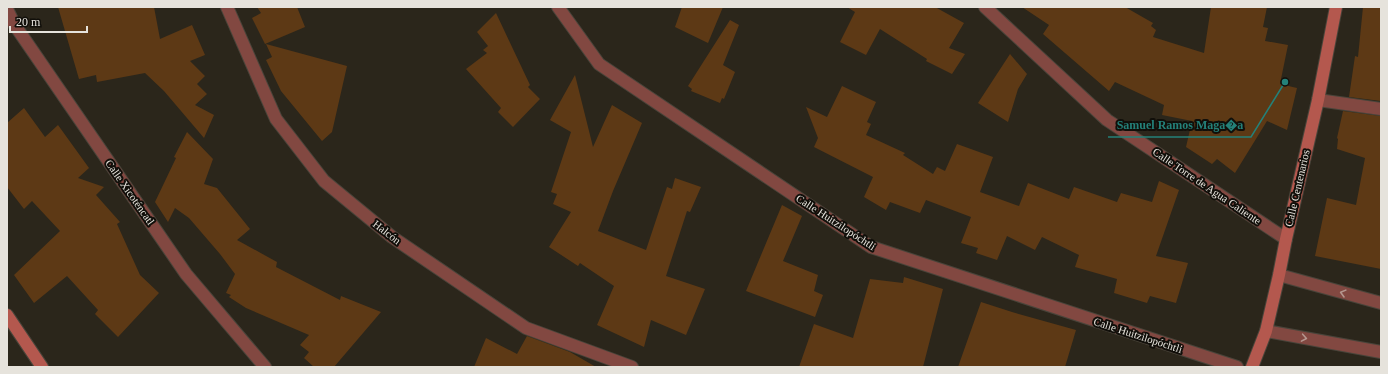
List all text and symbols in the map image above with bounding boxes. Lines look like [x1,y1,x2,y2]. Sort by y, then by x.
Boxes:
scale bar [10,8,87,34]
text: 20 m [16,15,41,29]
callout: Samuel Ramos Maga�a [1108,113,1251,137]
text: Samuel Ramos Maga�a [1117,118,1243,132]
street label: Calle Torre de Agua Caliente [1151,145,1263,227]
street label: Calle Centenarios [1282,148,1312,228]
street label: Calle Xicoténcatl [103,157,157,227]
street label: Calle Huitzilopóchtli [794,192,878,252]
street label: Halcón [371,217,404,247]
one-way arrow [1340,289,1347,298]
street label: Calle Huitzilopóchtli [1092,315,1184,355]
one-way arrow [1301,333,1307,342]

